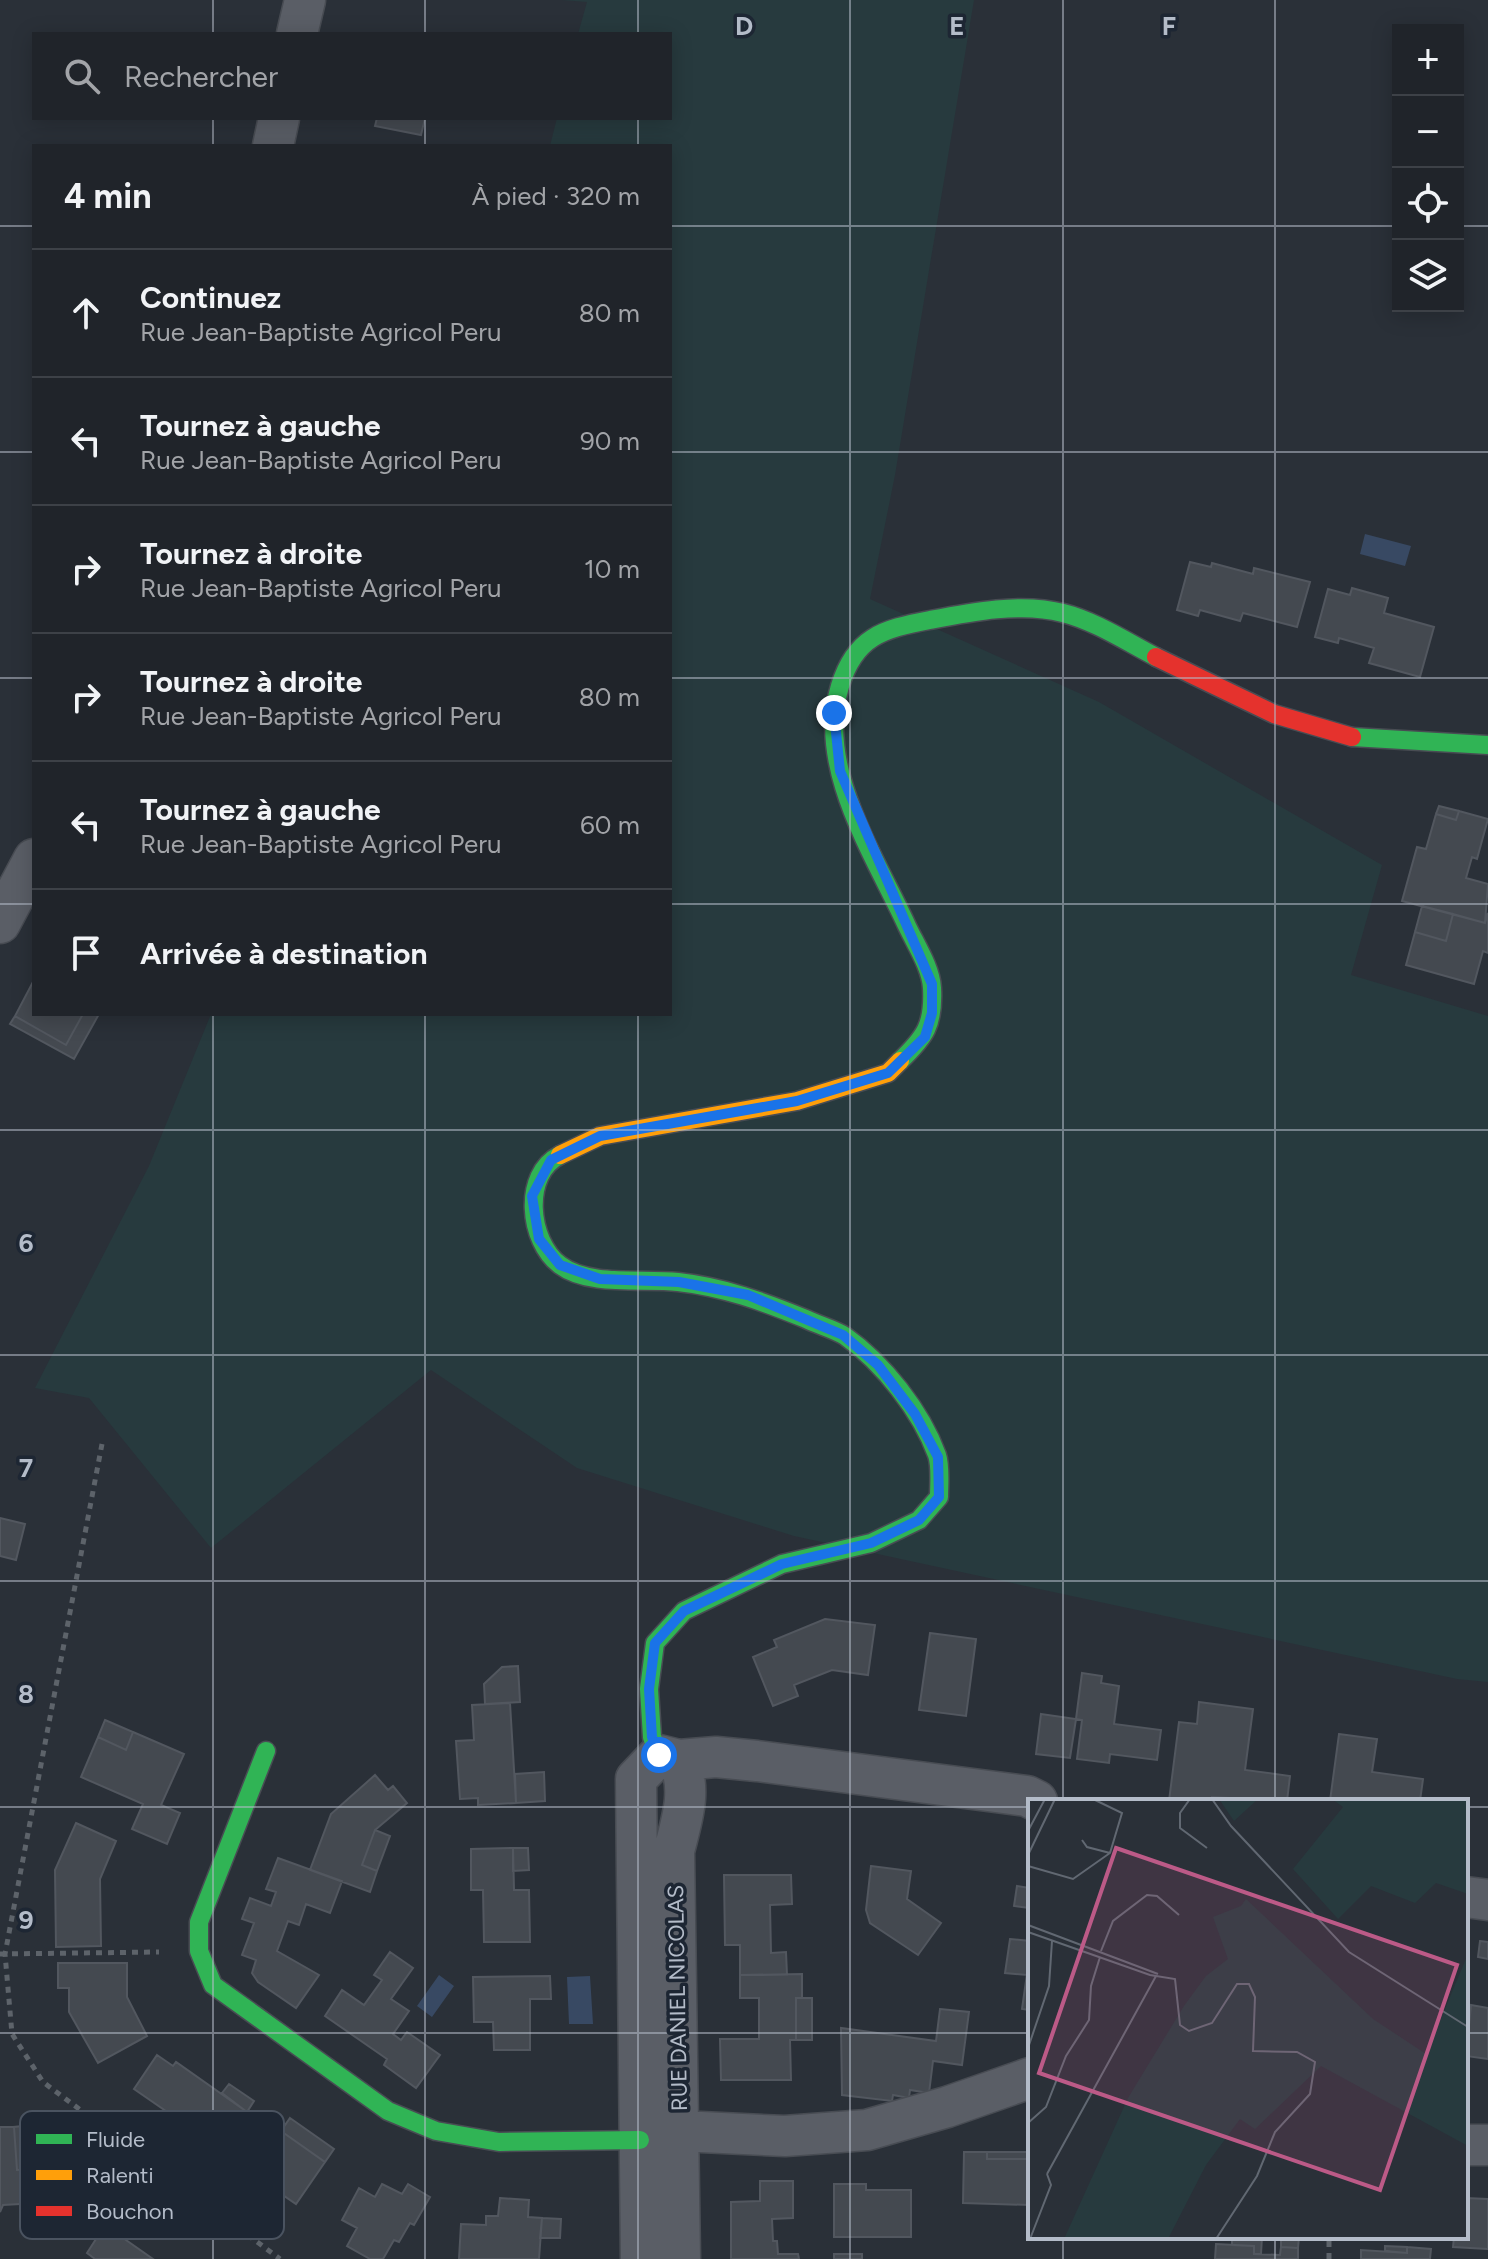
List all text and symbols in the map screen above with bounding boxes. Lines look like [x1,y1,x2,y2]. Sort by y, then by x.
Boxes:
text: D [735,10,753,42]
text: E [949,10,965,42]
text: F [1162,10,1176,42]
map controls [1392,24,1464,312]
button: + [1392,24,1464,96]
search box [32,32,672,120]
icon: search [60,54,104,98]
text: Rechercher [124,58,278,95]
button: − [1392,96,1464,168]
button: locate [1392,168,1464,240]
text: 4 min [64,176,151,217]
text: À pied · 320 m [472,180,640,212]
button: layers [1392,240,1464,312]
text: Continuez [140,279,281,316]
icon: ahead [64,291,108,335]
text: 80 m [579,297,640,329]
text: Rue Jean-Baptiste Agricol Peru [140,316,502,348]
text: Tournez à gauche [140,407,381,444]
icon: left [64,419,108,463]
text: 90 m [580,425,640,457]
text: Rue Jean-Baptiste Agricol Peru [140,444,502,476]
text: Tournez à droite [140,535,362,572]
icon: right [64,547,108,591]
text: 10 m [584,553,640,585]
text: Rue Jean-Baptiste Agricol Peru [140,572,502,604]
text: Tournez à droite [140,663,362,700]
icon: right [64,675,108,719]
text: 80 m [579,681,640,713]
route end [816,695,852,731]
text: Rue Jean-Baptiste Agricol Peru [140,700,502,732]
text: Tournez à gauche [140,791,381,828]
icon: left [64,803,108,847]
text: 60 m [580,809,640,841]
text: Rue Jean-Baptiste Agricol Peru [140,828,502,860]
icon: arrive [64,931,108,975]
text: Arrivée à destination [140,935,427,972]
text: 6 [18,1227,34,1259]
text: 7 [19,1452,33,1484]
text: 8 [18,1678,34,1710]
route start [641,1737,677,1773]
inset map [1028,1799,1468,2239]
street label: RUE DANIEL NICOLAS [662,1885,693,2111]
text: 9 [18,1904,34,1936]
legend [20,2111,284,2239]
text: Fluide [86,2126,145,2153]
text: Ralenti [86,2162,154,2189]
text: Bouchon [86,2198,174,2225]

